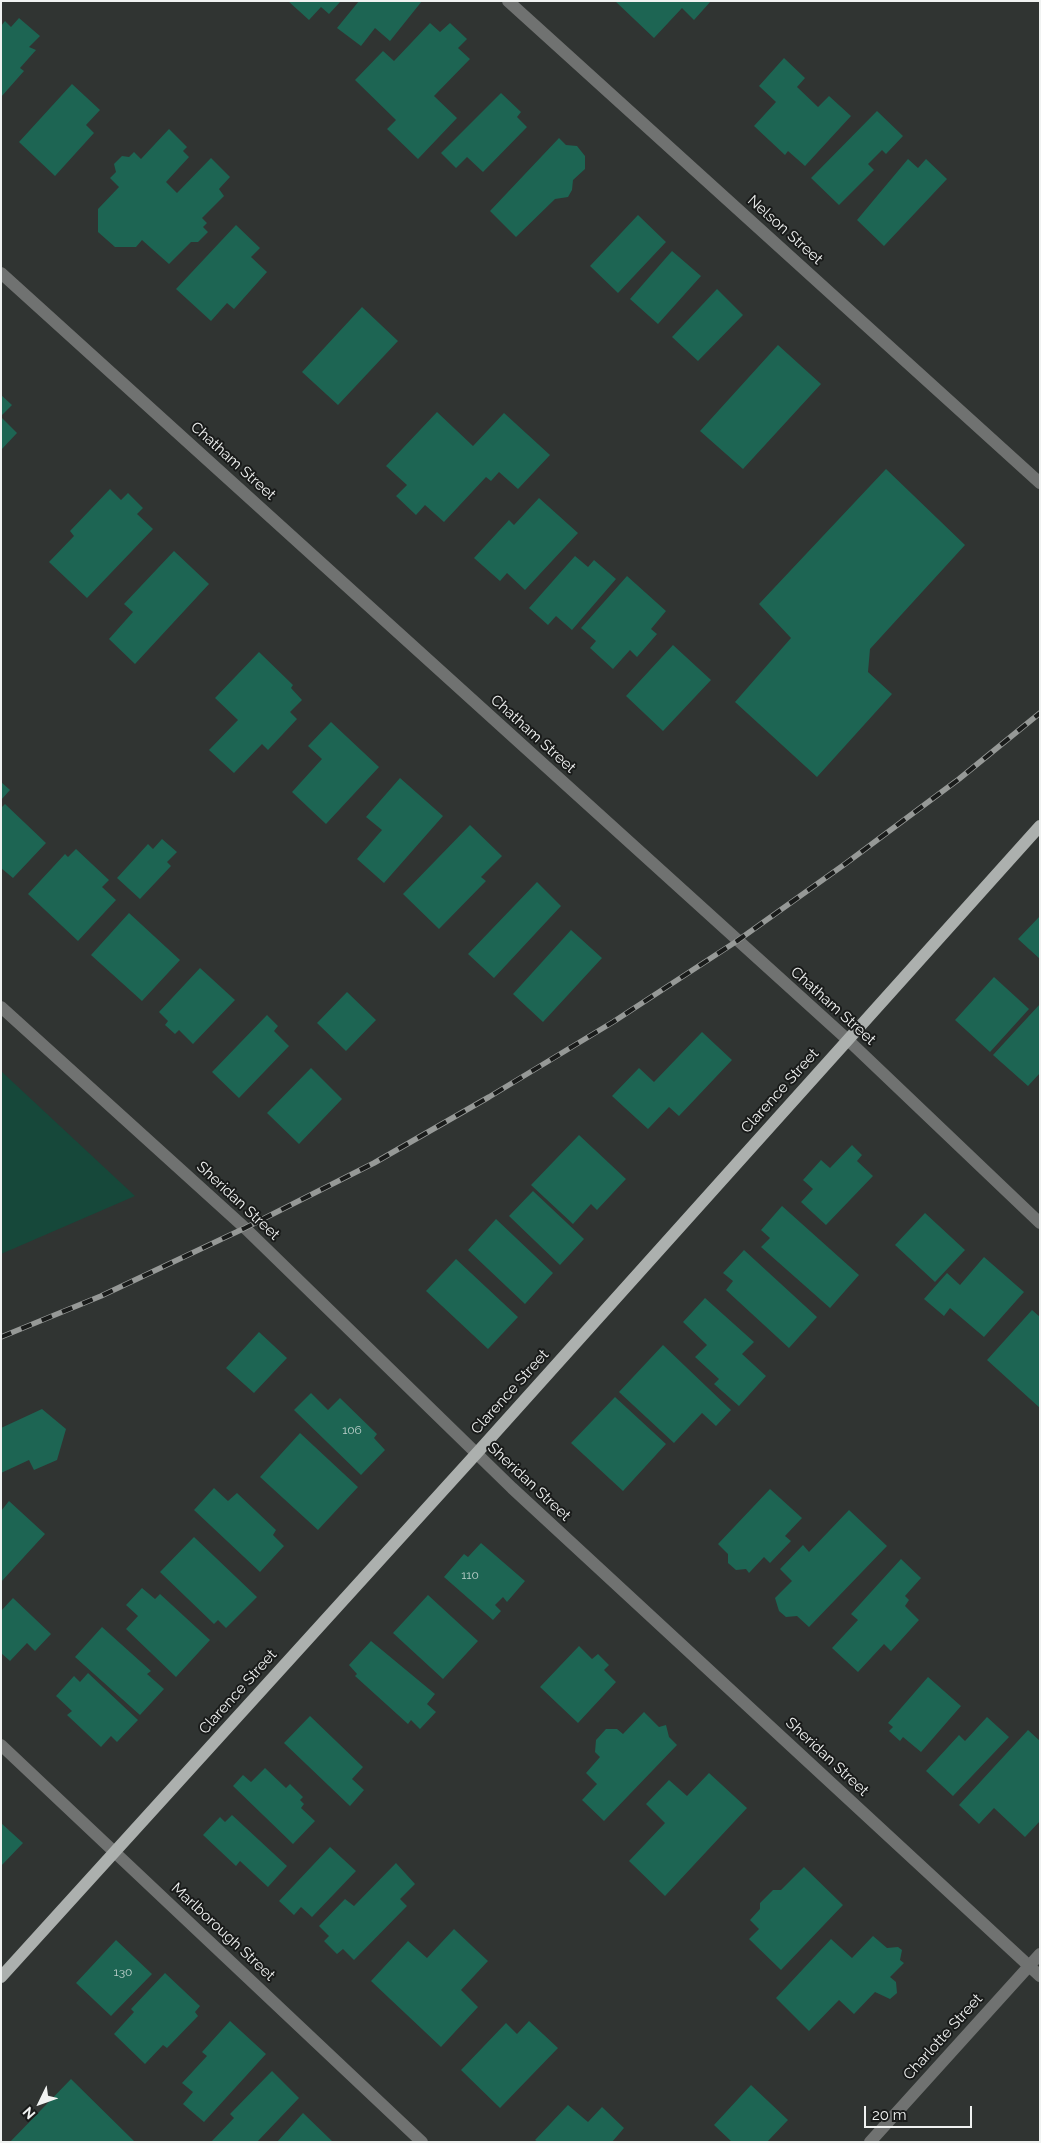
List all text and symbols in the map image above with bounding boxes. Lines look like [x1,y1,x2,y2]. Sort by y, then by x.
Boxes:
street label: Nelson Street [744,192,826,268]
street label: Chatham Street [187,418,279,504]
street label: Chatham Street [487,691,579,777]
street label: Chatham Street [787,963,879,1049]
street label: Clarence Street [737,1045,823,1137]
street label: Sheridan Street [193,1158,283,1244]
street label: Clarence Street [467,1346,553,1438]
house number: 106 [342,1423,362,1437]
street label: Sheridan Street [484,1439,574,1525]
house number: 110 [461,1568,479,1582]
street label: Clarence Street [195,1646,281,1738]
street label: Sheridan Street [782,1714,872,1800]
street label: Marlborough Street [167,1879,279,1985]
house number: 130 [114,1965,132,1979]
street label: Charlotte Street [900,1990,986,2084]
north arrow [15,2078,65,2128]
scale bar [866,2096,974,2128]
text: N [19,2104,38,2122]
text: 20 m [872,2106,907,2124]

